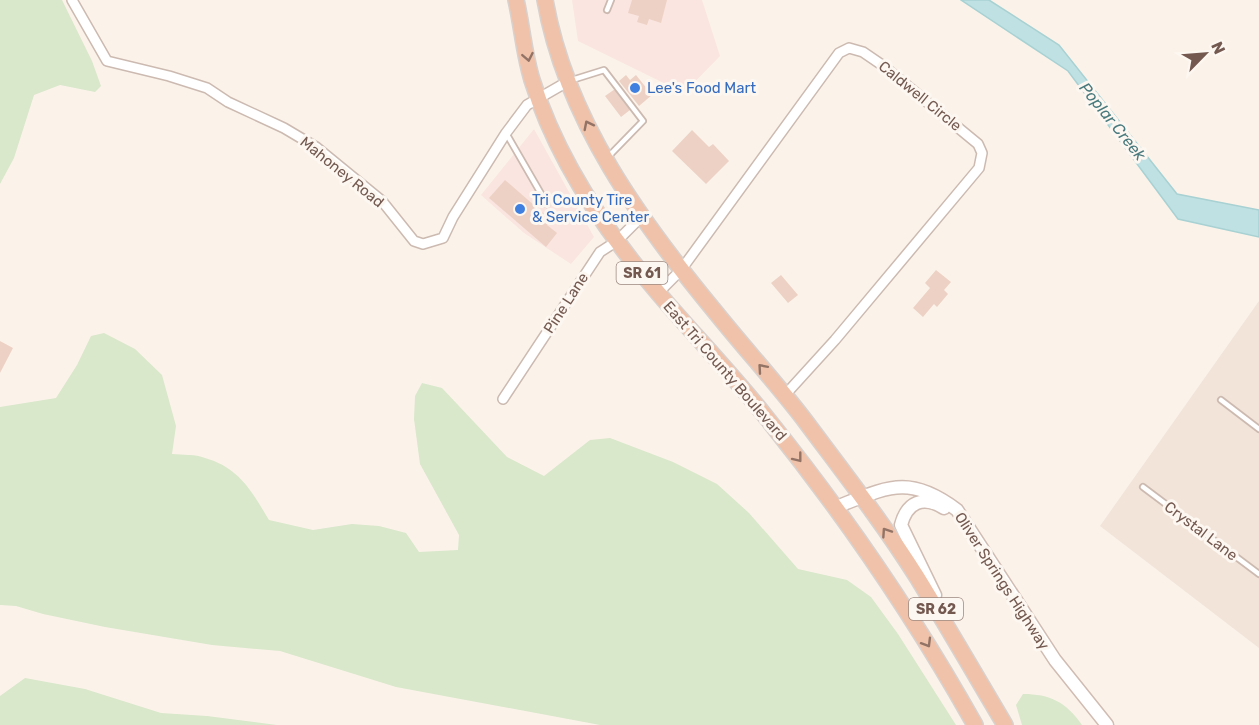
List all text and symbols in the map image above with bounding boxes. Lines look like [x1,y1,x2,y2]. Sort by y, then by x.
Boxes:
north arrow [1175,24,1235,84]
text: N [1207,39,1229,57]
one-way arrow [521,53,533,62]
street label: Caldwell Circle [875,57,965,135]
place label: Lee's Food Mart [647,79,756,97]
water label: Poplar Creek [1075,79,1150,165]
marker: Lee's Food Mart [628,81,642,95]
one-way arrow [584,120,595,131]
street label: Mahoney Road [297,133,387,211]
place label: Tri County Tire & Service Center [532,191,649,226]
marker: Tri County Tire & Service Center [513,202,527,216]
road number: SR 61 [616,262,668,284]
street label: Pine Lane [540,269,592,337]
street label: East Tri County Boulevard [660,298,790,444]
one-way arrow [758,364,769,375]
one-way arrow [791,451,802,462]
street label: Crystal Lane [1161,498,1241,564]
street label: Oliver Springs Highway [951,509,1053,653]
one-way arrow [882,528,893,539]
road number: SR 62 [909,598,963,620]
one-way arrow [920,637,931,647]

